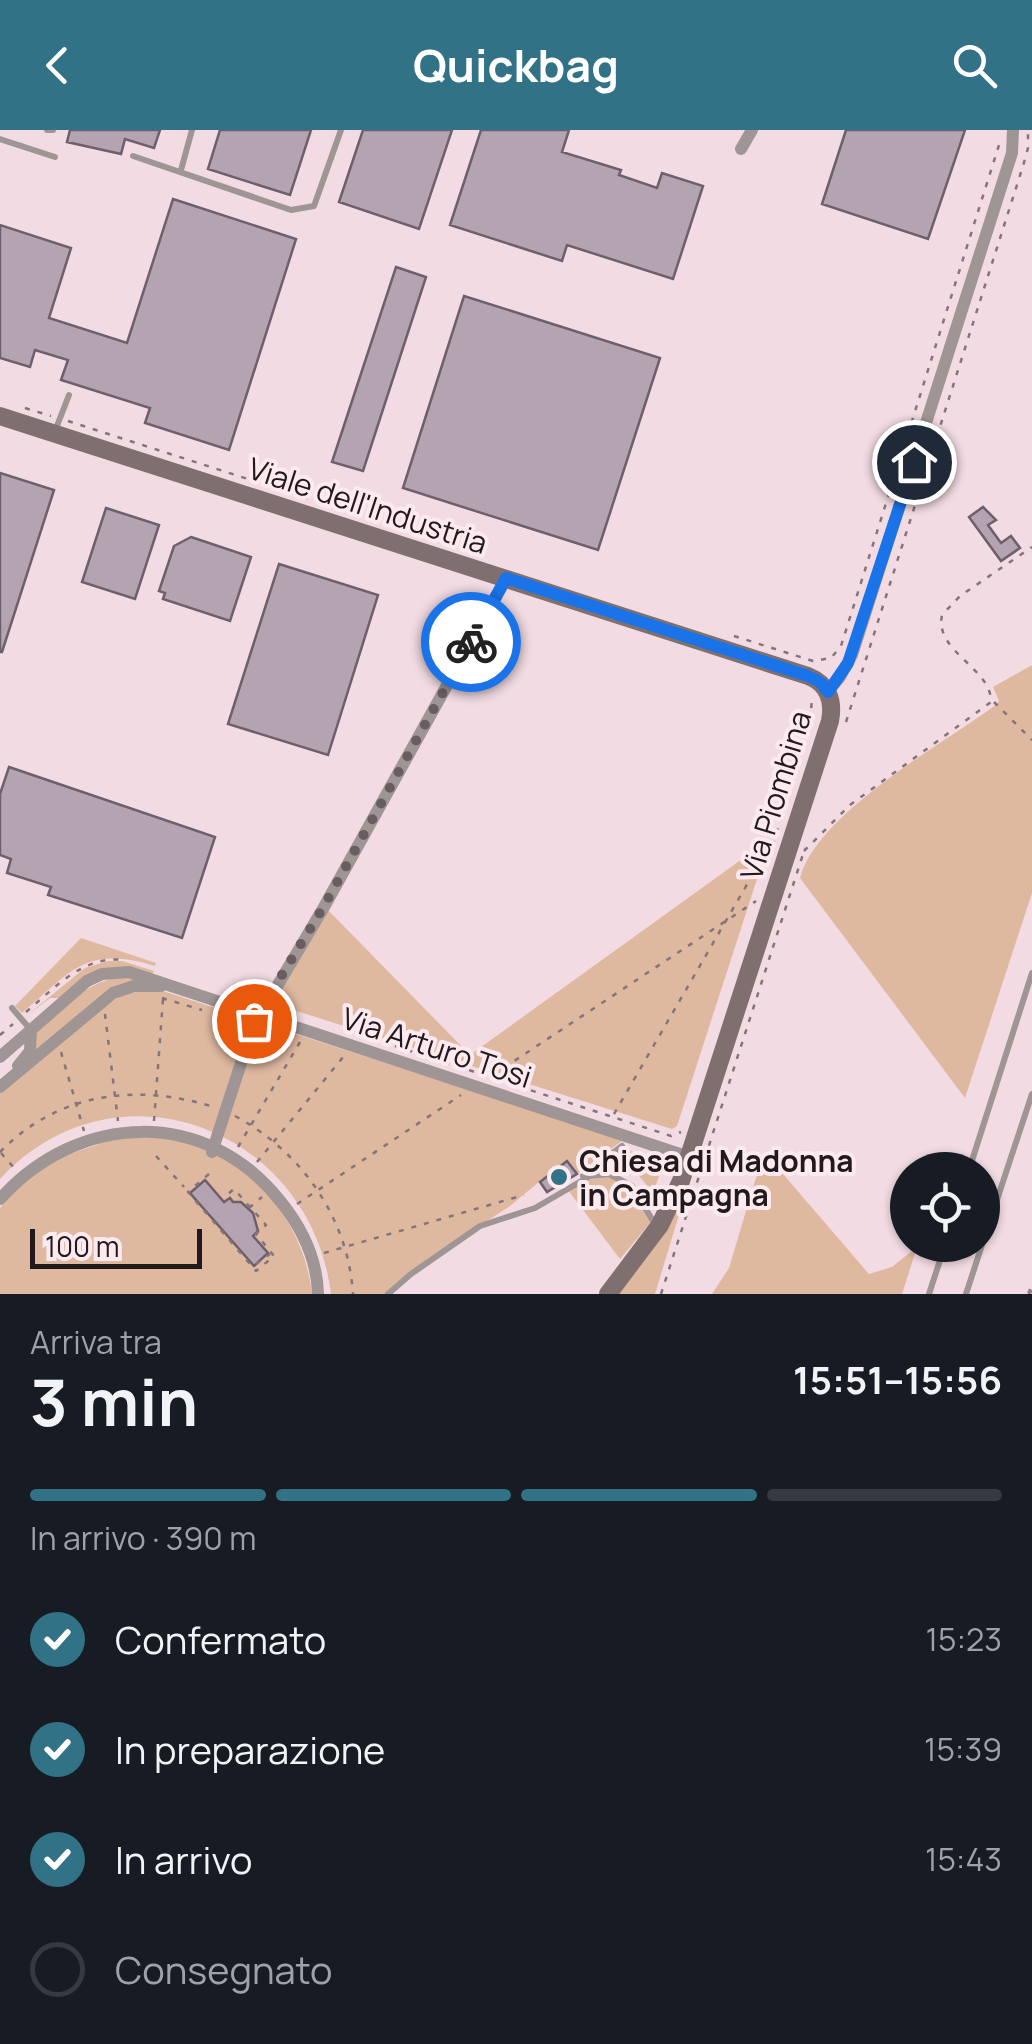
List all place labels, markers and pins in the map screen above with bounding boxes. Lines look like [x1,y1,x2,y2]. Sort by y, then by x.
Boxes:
pin [872,420,957,505]
pin [212,979,297,1064]
place label: Chiesa di Madonna in Campagna [579,1140,854,1215]
marker: Chiesa di Madonna in Campagna [548,1166,570,1188]

